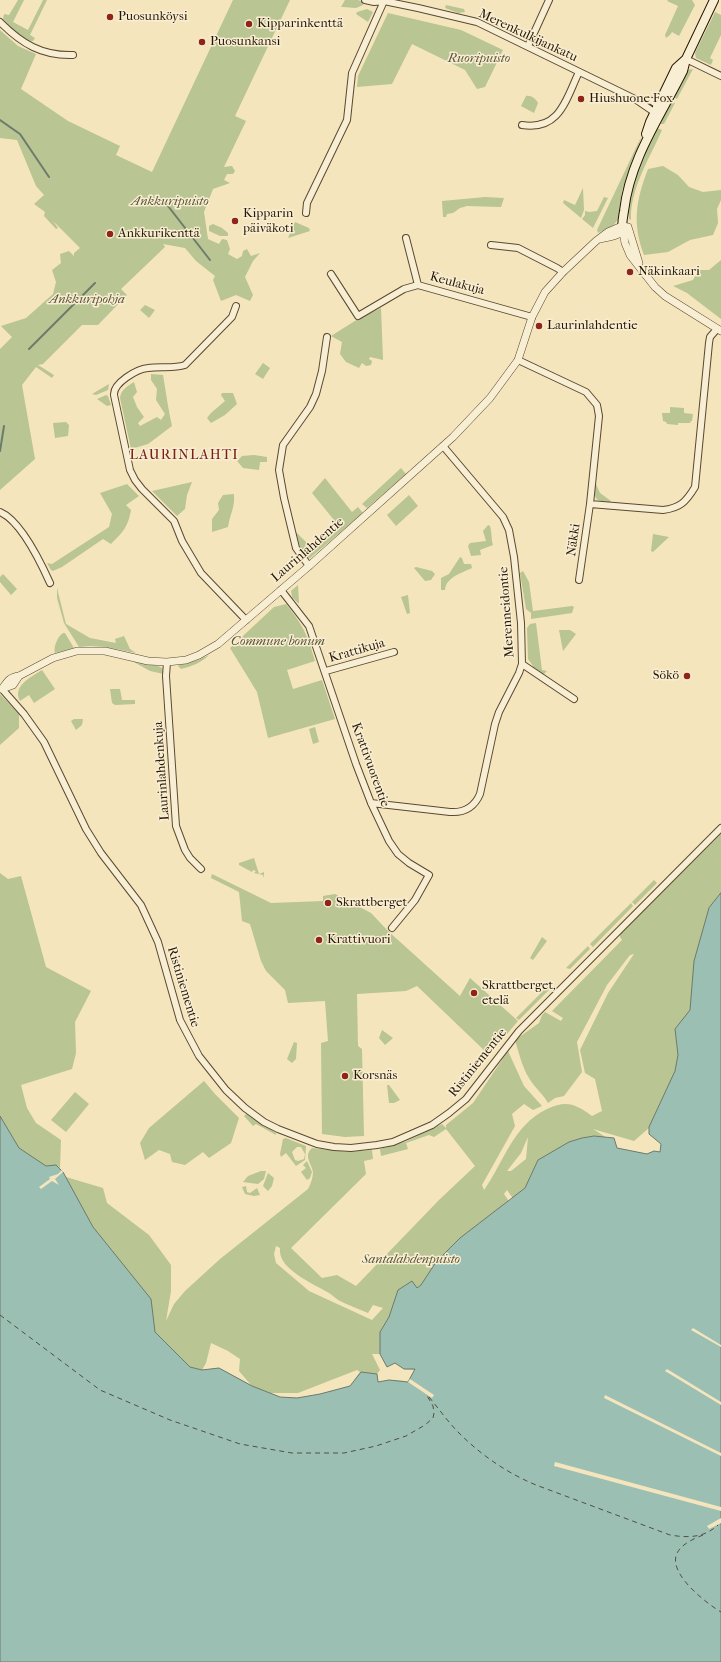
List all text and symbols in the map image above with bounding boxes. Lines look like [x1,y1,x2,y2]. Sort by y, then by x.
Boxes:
street label: Merenkulkijankatu [476,6,580,66]
place label: Puosunköysi [118,9,188,25]
marker: Puosunköysi [105,12,115,22]
place label: Kipparinkenttä [257,16,343,32]
marker: Kipparinkenttä [244,19,254,29]
place label: Puosunkansi [210,34,280,50]
marker: Puosunkansi [197,37,207,47]
park label: Ruoripuisto [448,51,510,67]
place label: Hiushuone Fox [589,91,673,107]
marker: Hiushuone Fox [576,94,586,104]
park label: Ankkuripuisto [131,194,209,210]
place label: Kipparin päiväkoti [243,206,294,237]
marker: Kipparin päiväkoti [230,216,240,226]
place label: Ankkurikenttä [118,226,200,242]
marker: Ankkurikenttä [105,229,115,239]
place label: Näkinkaari [638,264,700,280]
marker: Näkinkaari [625,267,635,277]
street label: Keulakuja [428,269,486,299]
park label: Ankkuripohja [49,292,125,308]
place label: Laurinlahdentie [547,318,638,334]
marker: Laurinlahdentie [534,321,544,331]
district label: LAURINLAHTI [129,448,239,464]
street label: Laurinlahdentie [269,514,347,586]
street label: Näkki [564,523,584,557]
street label: Merenneidontie [496,566,518,658]
park label: Commune bonum [231,634,325,650]
street label: Krattikuja [327,636,387,666]
place label: Sökö [653,668,679,684]
marker: Sökö [682,671,692,681]
street label: Laurinlahdenkuja [151,721,173,821]
street label: Krattivuorentie [348,721,392,809]
place label: Skrattberget [336,895,407,911]
marker: Skrattberget [323,898,333,908]
place label: Krattivuori [327,932,391,948]
marker: Krattivuori [314,935,324,945]
street label: Ristiniementie [163,945,203,1029]
place label: Skrattberget, etelä [482,978,556,1009]
marker: Skrattberget, etelä [469,988,479,998]
street label: Ristiniementie [446,1026,510,1100]
place label: Korsnäs [353,1068,397,1084]
marker: Korsnäs [340,1071,350,1081]
park label: Santalahdenpuisto [362,1252,460,1268]

